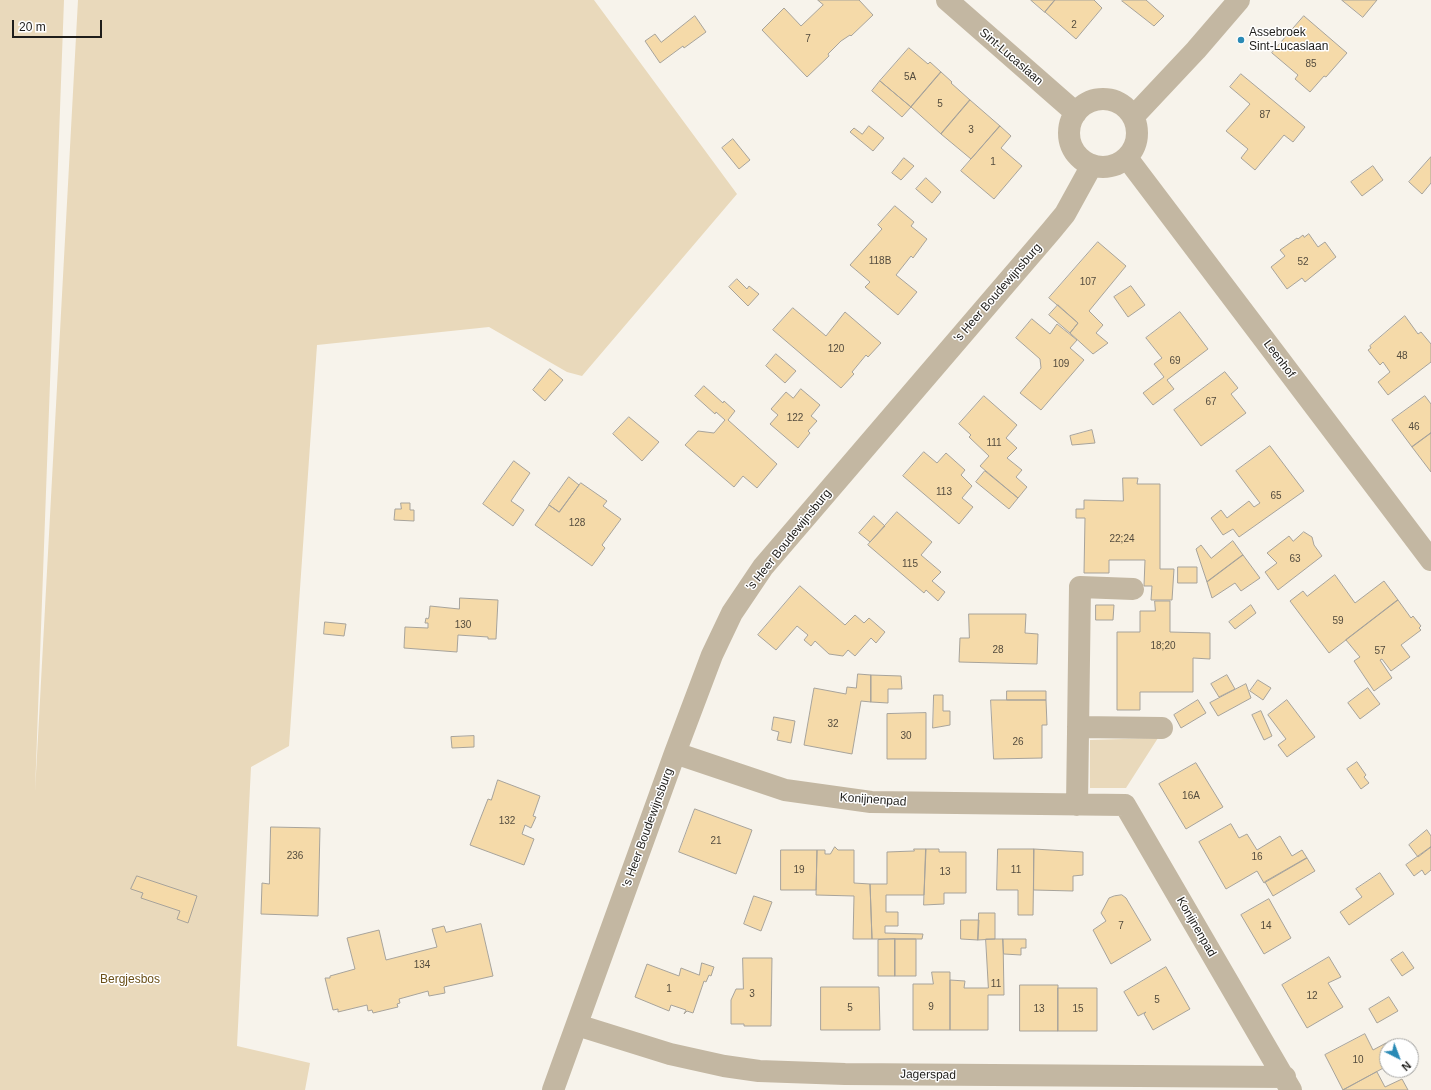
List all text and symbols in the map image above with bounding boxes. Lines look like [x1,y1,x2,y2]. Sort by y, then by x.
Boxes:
scale bar [14,12,104,38]
house number: 2 [1071,19,1077,31]
text: 20 m [19,20,46,34]
street label: Sint-Lucaslaan [976,26,1046,88]
place label: Assebroek Sint-Lucaslaan [1249,26,1328,54]
house number: 7 [805,33,811,45]
marker: Assebroek Sint-Lucaslaan [1236,35,1246,45]
house number: 85 [1305,58,1317,70]
house number: 5A [904,71,916,83]
house number: 5 [937,98,943,110]
house number: 87 [1259,109,1271,121]
house number: 3 [968,124,974,136]
house number: 1 [990,156,996,168]
street label: 's Heer Boudewijnsburg [951,241,1045,345]
house number: 118B [869,255,891,267]
house number: 52 [1297,256,1309,268]
house number: 107 [1080,276,1096,288]
street label: Leenhof [1260,337,1298,381]
house number: 120 [828,343,844,355]
house number: 48 [1396,350,1408,362]
house number: 69 [1169,355,1181,367]
house number: 109 [1053,358,1069,370]
house number: 67 [1205,396,1217,408]
house number: 122 [787,412,803,424]
house number: 46 [1408,421,1420,433]
house number: 111 [986,437,1002,449]
street label: 's Heer Boudewijnsburg [744,486,834,594]
house number: 113 [936,486,952,498]
house number: 65 [1270,490,1282,502]
house number: 128 [569,517,585,529]
house number: 22;24 [1109,533,1135,545]
house number: 63 [1289,553,1301,565]
house number: 115 [902,558,918,570]
house number: 59 [1332,615,1344,627]
house number: 130 [455,619,471,631]
house number: 18;20 [1150,640,1176,652]
house number: 28 [992,644,1004,656]
house number: 57 [1374,645,1386,657]
house number: 32 [827,718,839,730]
house number: 30 [900,730,912,742]
house number: 26 [1012,736,1024,748]
street label: 's Heer Boudewijnsburg [620,766,676,890]
street label: Konijnenpad [839,790,907,810]
house number: 16A [1182,790,1200,802]
house number: 132 [499,815,515,827]
house number: 21 [710,835,722,847]
house number: 236 [287,850,303,862]
house number: 16 [1251,851,1263,863]
house number: 19 [793,864,805,876]
house number: 11 [1011,864,1021,876]
house number: 13 [939,866,951,878]
street label: Konijnenpad [1173,895,1219,959]
house number: 7 [1118,920,1124,932]
house number: 14 [1260,920,1272,932]
house number: 134 [414,959,430,971]
park label: Bergjesbos [100,973,160,987]
house number: 11 [991,978,1001,990]
house number: 1 [666,983,672,995]
house number: 3 [749,988,755,1000]
house number: 12 [1306,990,1318,1002]
house number: 5 [1154,994,1160,1006]
house number: 9 [928,1001,934,1013]
house number: 5 [847,1002,853,1014]
house number: 13 [1033,1003,1045,1015]
house number: 15 [1072,1003,1084,1015]
north arrow [1379,1038,1419,1078]
house number: 10 [1352,1054,1364,1066]
text: N [1399,1059,1413,1073]
street label: Jagerspad [900,1067,956,1083]

